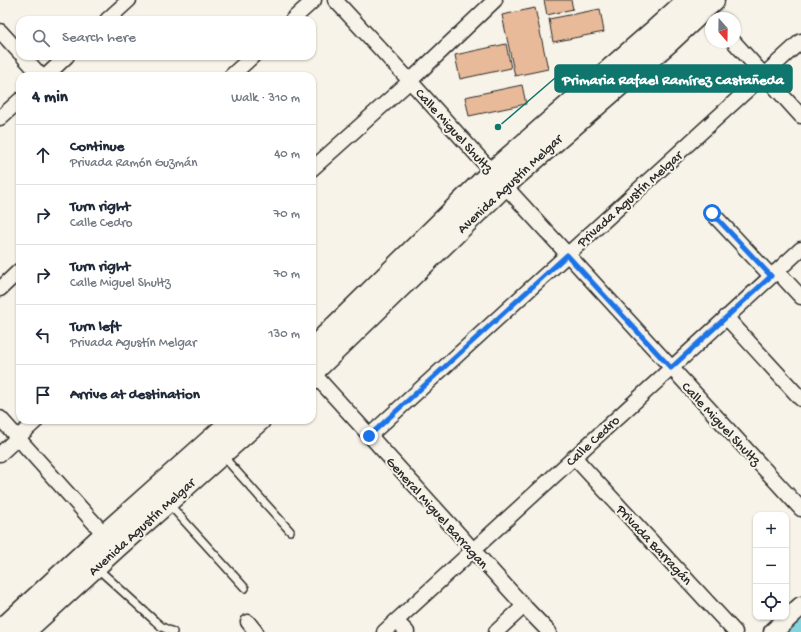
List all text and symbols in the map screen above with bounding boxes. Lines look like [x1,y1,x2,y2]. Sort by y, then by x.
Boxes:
north arrow [705,12,741,48]
search box [16,16,316,60]
icon: search [30,27,52,49]
text: Search here [62,29,136,47]
callout: Primaria Rafael Ramírez Castañeda [555,65,792,92]
text: Primaria Rafael Ramírez Castañeda [561,72,785,90]
street label: Calle Miguel Shultz [411,86,496,178]
text: 4 min [32,88,68,108]
text: Walk · 310 m [231,91,300,106]
street label: Avenida Agustín Melgar [454,131,568,238]
text: Continue [70,138,124,156]
icon: ahead [32,144,54,166]
text: 40 m [274,147,300,162]
street label: Privada Agustín Melgar [574,147,688,252]
text: Privada Ramón Guzmán [70,156,197,171]
text: Turn right [70,198,130,216]
icon: right [32,204,54,226]
route start [703,204,721,222]
text: 70 m [274,207,300,222]
text: Calle Cedro [70,216,133,231]
text: Turn right [70,258,130,276]
icon: right [32,264,54,286]
text: 70 m [274,267,300,282]
text: Calle Miguel Shultz [70,276,171,291]
text: Turn left [70,318,121,336]
icon: left [32,324,54,346]
text: 130 m [268,327,300,342]
text: Privada Agustín Melgar [70,336,197,351]
street label: Calle Miguel Shultz [677,379,764,471]
icon: arrive [32,384,54,406]
text: Arrive at destination [70,386,200,404]
street label: Calle Cedro [563,413,624,471]
route end [360,427,378,445]
street label: General Miguel Barragan [381,454,491,573]
street label: Avenida Agustín Melgar [86,475,200,580]
street label: Privada Barragán [611,501,695,590]
map controls [753,512,789,620]
button: + [753,512,789,548]
button: − [753,548,789,584]
button: locate [753,584,789,620]

